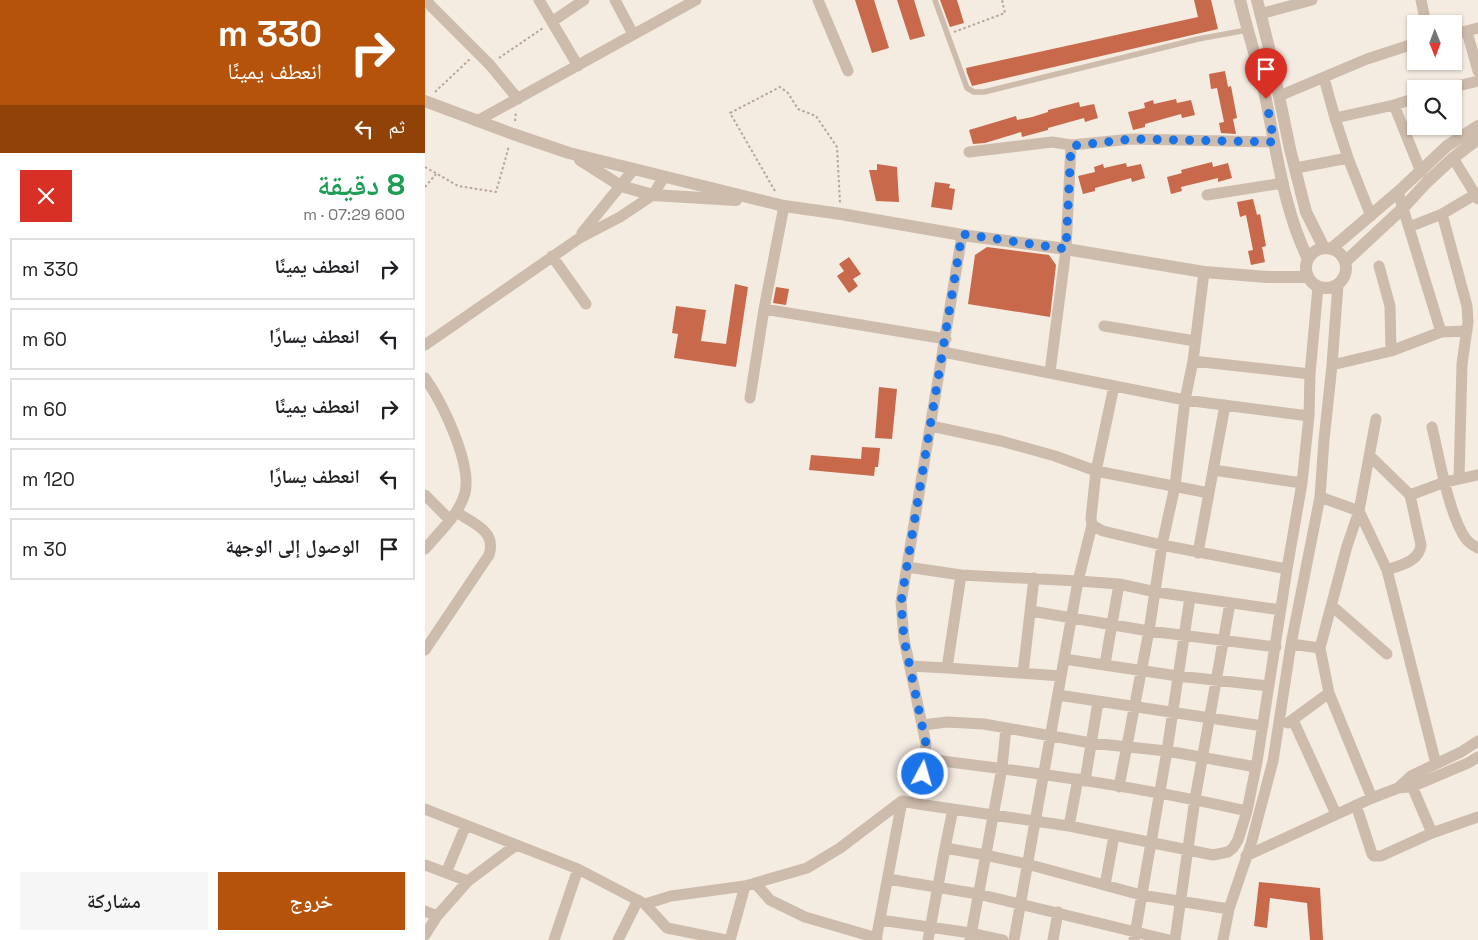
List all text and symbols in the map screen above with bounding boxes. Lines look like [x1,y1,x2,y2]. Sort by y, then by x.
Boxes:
text: 330 m [218,12,322,56]
north arrow [1407,15,1463,70]
map controls [1407,15,1462,135]
icon: right [340,20,405,85]
pin [1245,48,1287,99]
icon: arrive [1252,55,1280,83]
text: انعطف يمينًا [228,57,322,85]
button: search [1407,80,1462,135]
text: ثم [388,114,405,139]
icon: left [350,115,378,143]
text: 8 دقيقة [317,165,405,204]
button: close [20,170,72,222]
text: 600 m · 07:29 [303,204,405,225]
text: انعطف يمينًا [275,254,360,279]
icon: right [375,255,403,283]
text: 330 m [22,257,78,282]
text: انعطف يسارًا [269,324,360,349]
icon: left [375,325,403,353]
text: 60 m [22,327,67,352]
text: انعطف يمينًا [275,394,360,419]
icon: right [375,395,403,423]
text: 60 m [22,397,67,422]
text: انعطف يسارًا [269,464,360,489]
icon: left [375,465,403,493]
text: 120 m [22,467,75,492]
text: الوصول إلى الوجهة [225,534,360,559]
icon: arrive [375,535,403,563]
text: 30 m [22,537,67,562]
position arrow [896,747,948,799]
button: مشاركة [20,872,208,930]
button: خروج [218,872,405,930]

